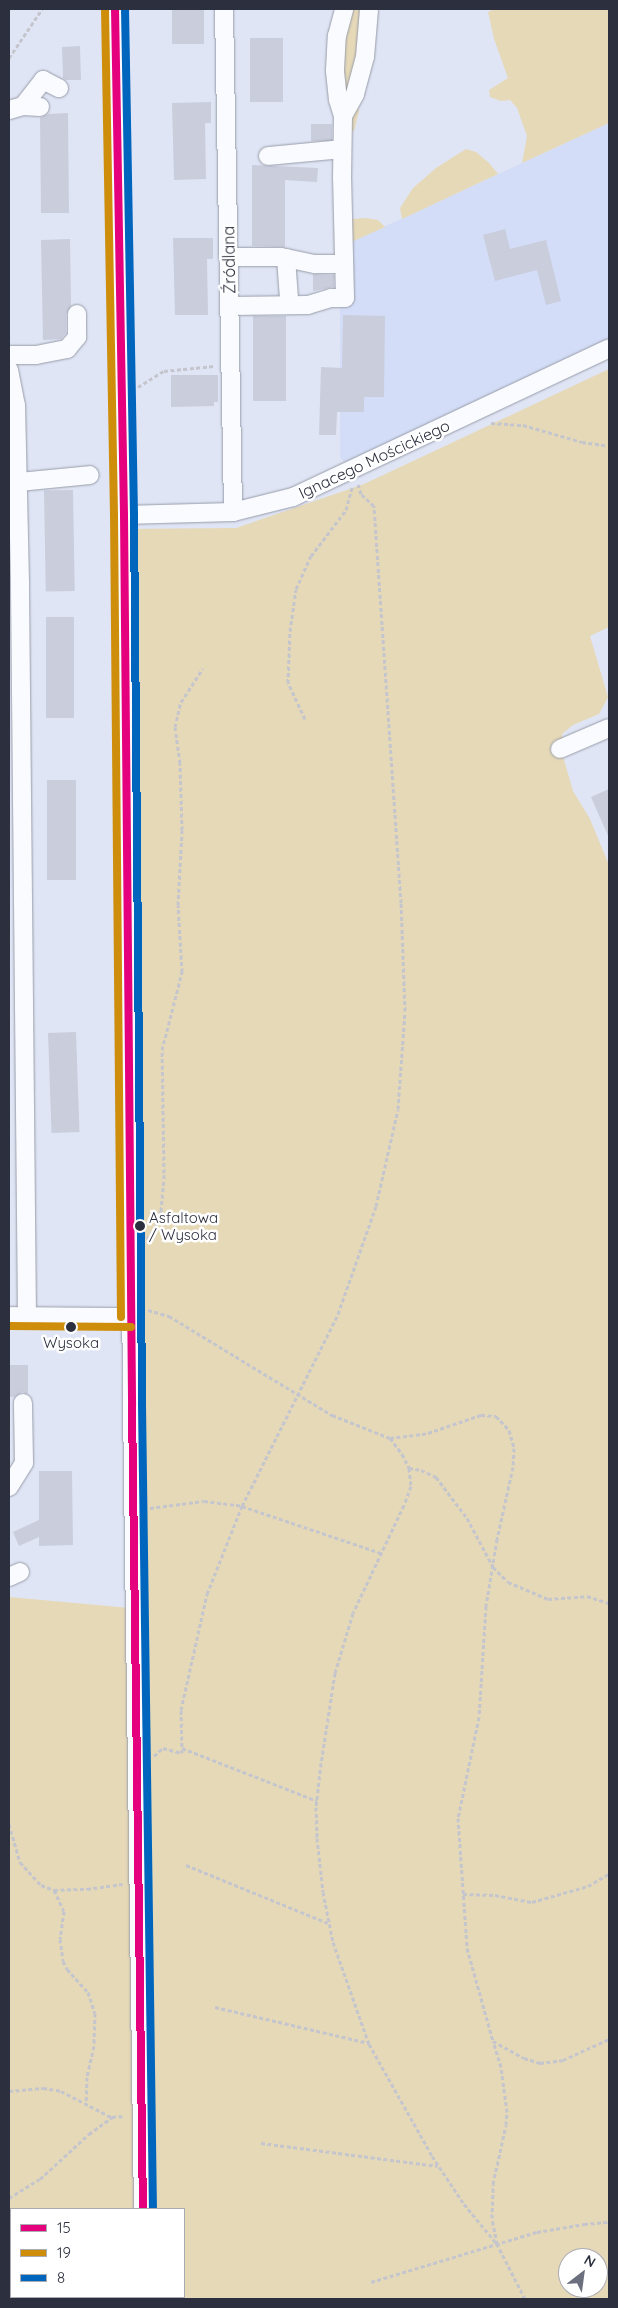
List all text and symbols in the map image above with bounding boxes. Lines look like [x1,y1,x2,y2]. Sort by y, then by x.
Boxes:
street label: Źródlana [219,226,239,294]
street label: Ignacego Mościckiego [295,416,453,502]
place label: Asfaltowa / Wysoka [149,1208,218,1243]
marker: Asfaltowa / Wysoka [135,1221,145,1231]
marker: Wysoka [66,1322,76,1332]
place label: Wysoka [43,1334,99,1352]
legend [10,2208,185,2298]
text: 15 [57,2218,71,2237]
text: 19 [57,2243,71,2262]
north arrow [558,2248,608,2298]
text: N [581,2251,599,2271]
text: 8 [57,2268,65,2287]

